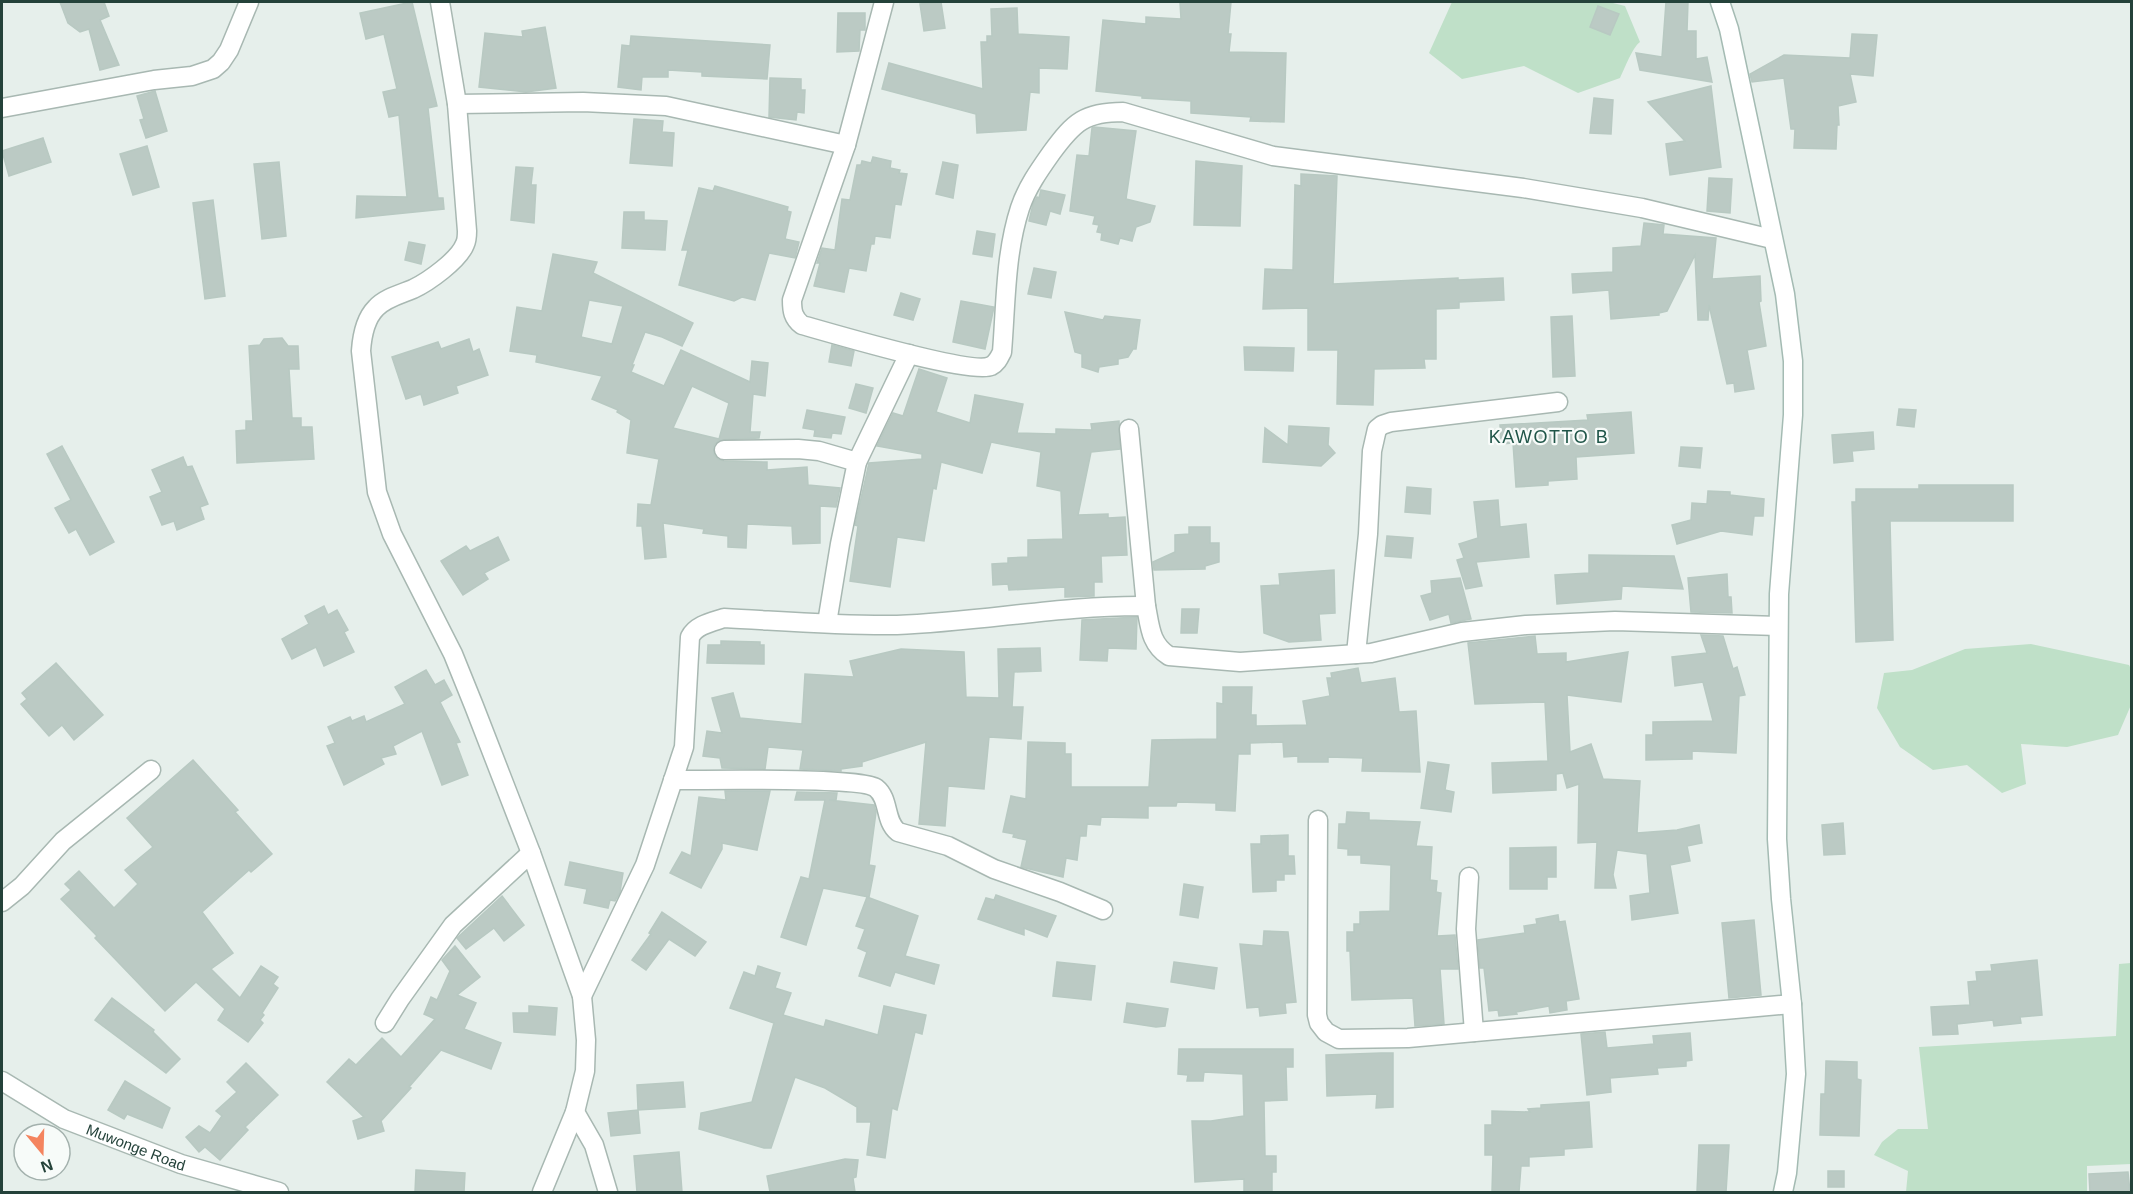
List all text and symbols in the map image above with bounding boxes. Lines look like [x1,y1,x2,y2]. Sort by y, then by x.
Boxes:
district label: KAWOTTO B [1489,427,1609,447]
street label: Muwonge Road [84,1120,188,1173]
north arrow [12,1122,72,1182]
text: N [38,1156,55,1176]

